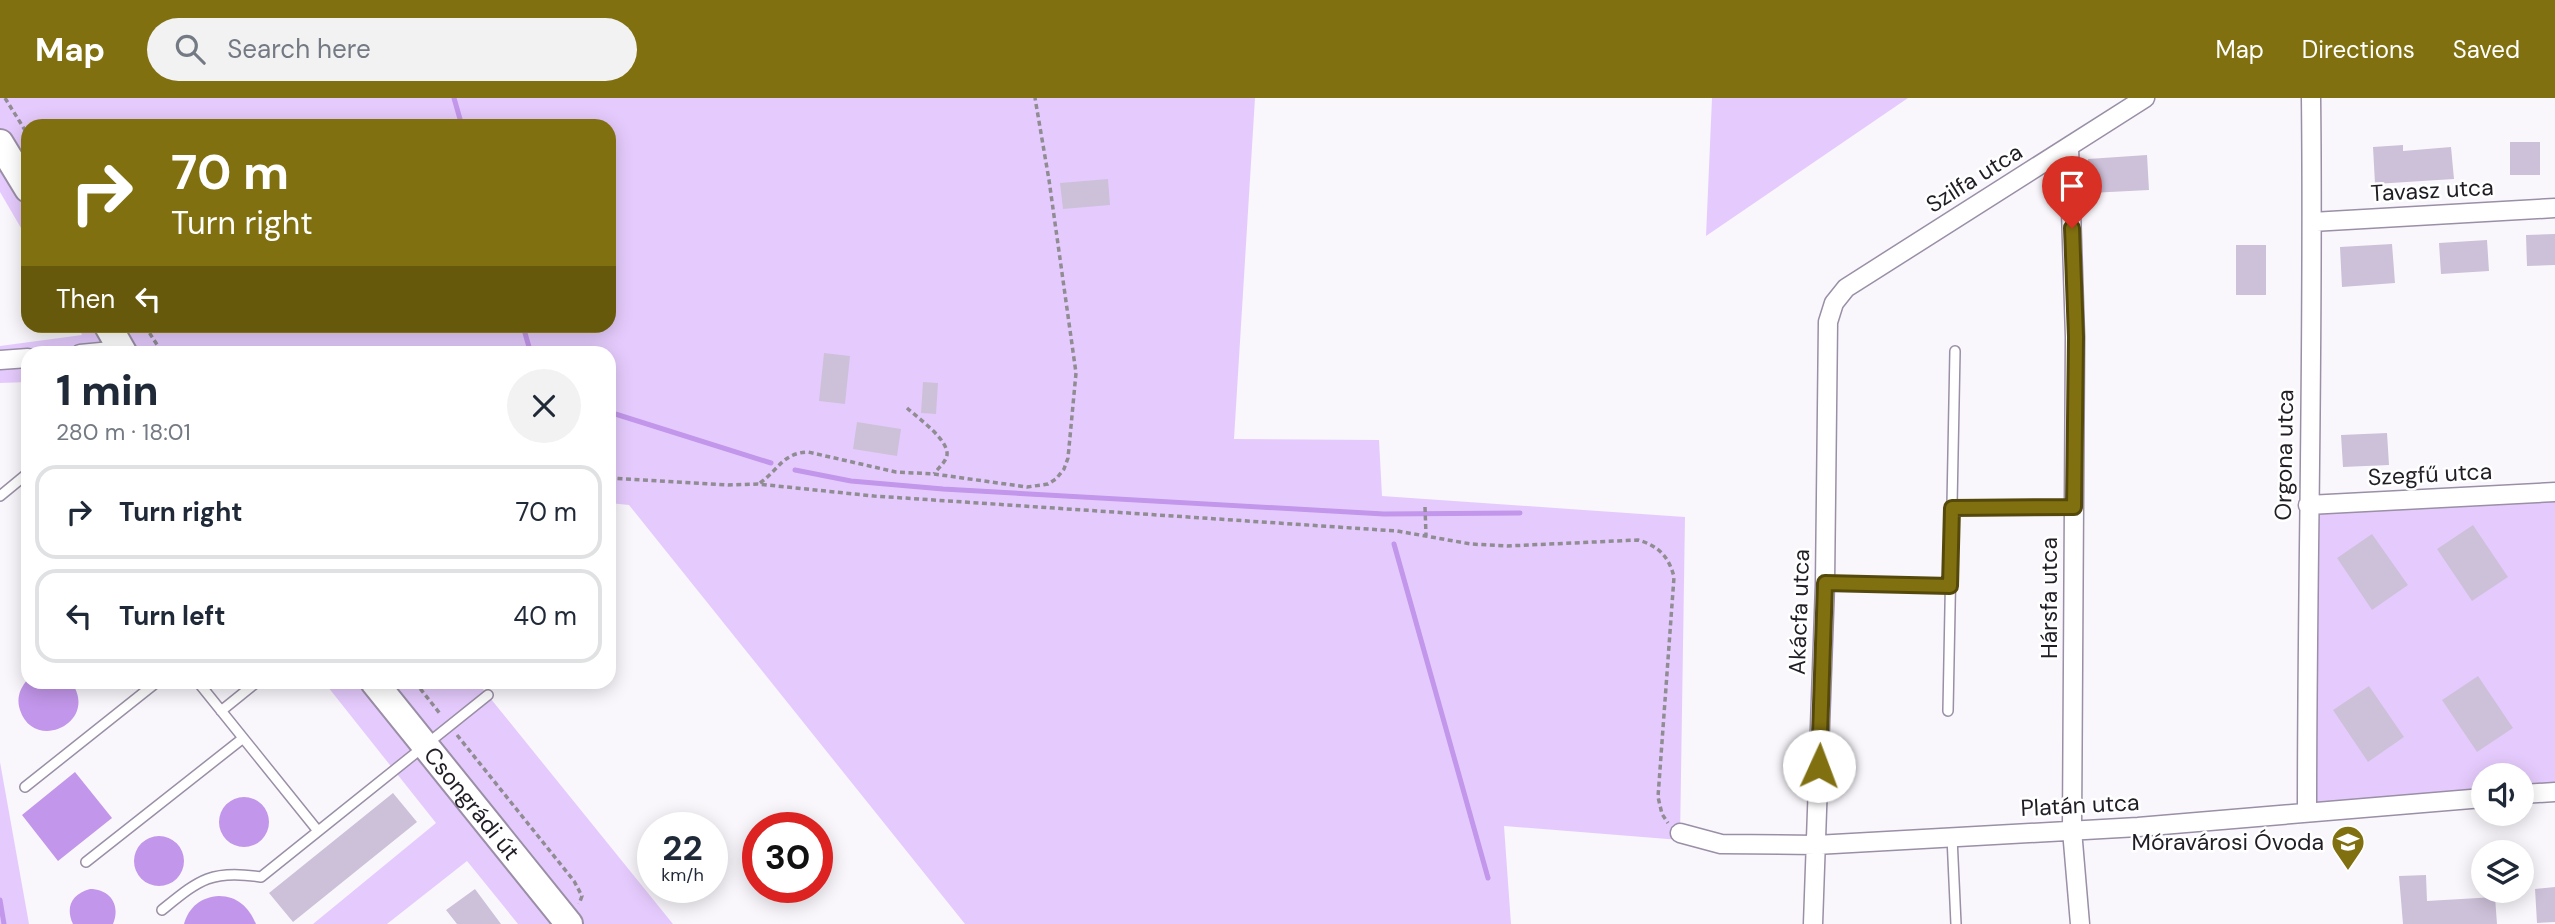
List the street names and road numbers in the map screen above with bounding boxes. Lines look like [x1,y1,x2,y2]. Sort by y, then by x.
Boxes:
street label: Szilfa utca [1920,137,2028,219]
street label: Tavasz utca [2370,172,2494,208]
street label: Orgona utca [2268,389,2300,521]
street label: Szegfű utca [2367,456,2493,492]
street label: Hársfa utca [2034,537,2064,659]
street label: Akácfa utca [1782,549,1816,675]
street label: Csongrádi út [417,741,527,866]
street label: Platán utca [2020,787,2140,823]

